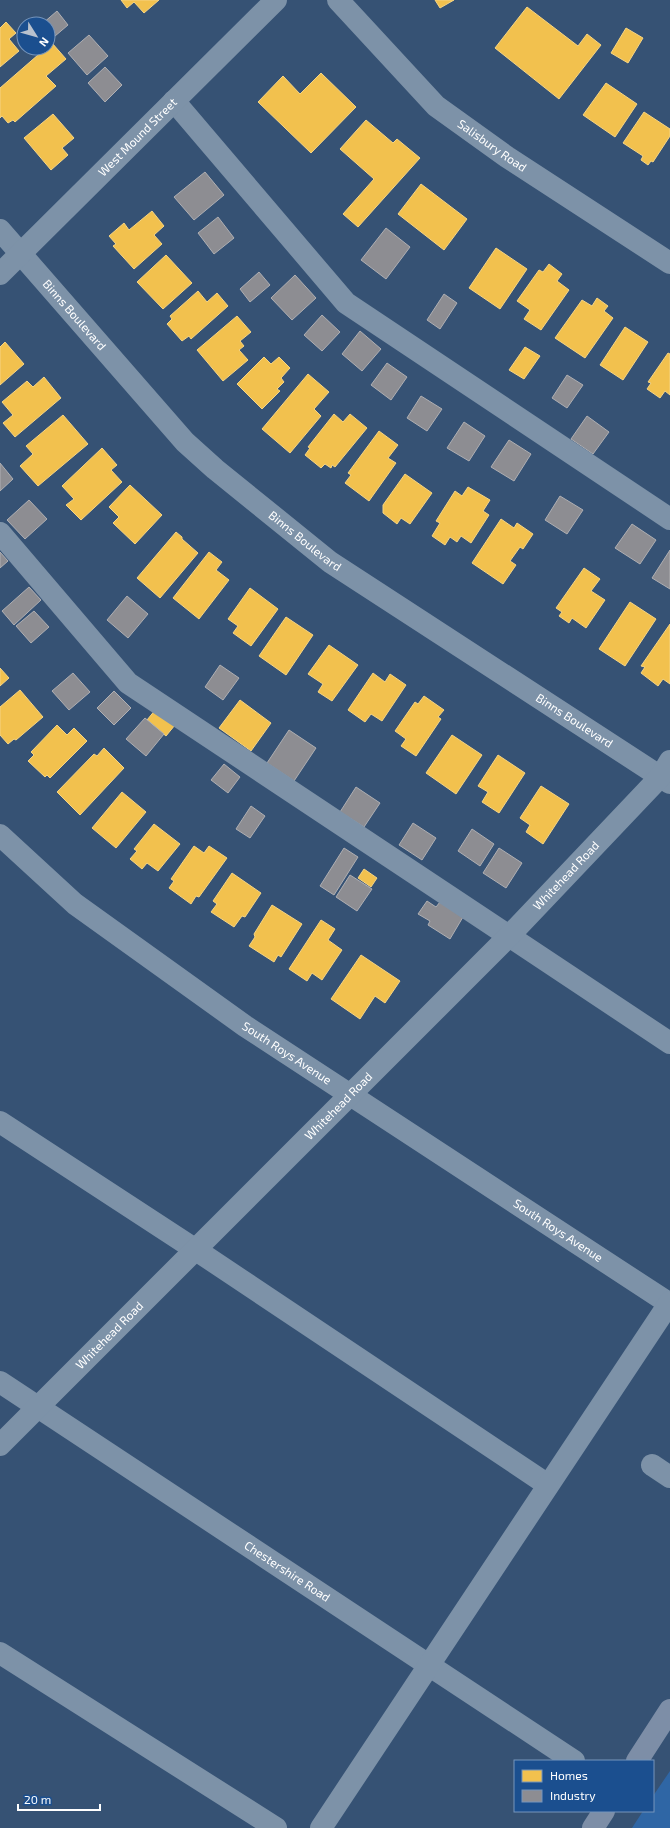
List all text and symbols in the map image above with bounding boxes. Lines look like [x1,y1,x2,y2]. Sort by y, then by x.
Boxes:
north arrow [16,16,56,56]
text: N [37,35,52,49]
street label: West Mound Street [95,94,180,179]
street label: Salisbury Road [455,116,530,174]
street label: Binns Boulevard [41,276,110,353]
street label: Binns Boulevard [266,507,344,573]
street label: Binns Boulevard [534,690,616,750]
street label: Whitehead Road [530,838,602,912]
street label: South Roys Avenue [240,1018,335,1087]
street label: Whitehead Road [301,1069,375,1142]
street label: South Roys Avenue [511,1196,606,1264]
street label: Whitehead Road [72,1298,146,1371]
street label: Chestershire Road [242,1537,333,1604]
legend [514,1760,654,1812]
text: Homes [550,1768,588,1782]
scale bar [18,1786,100,1812]
text: Industry [550,1788,596,1802]
text: 20 m [24,1792,51,1806]

